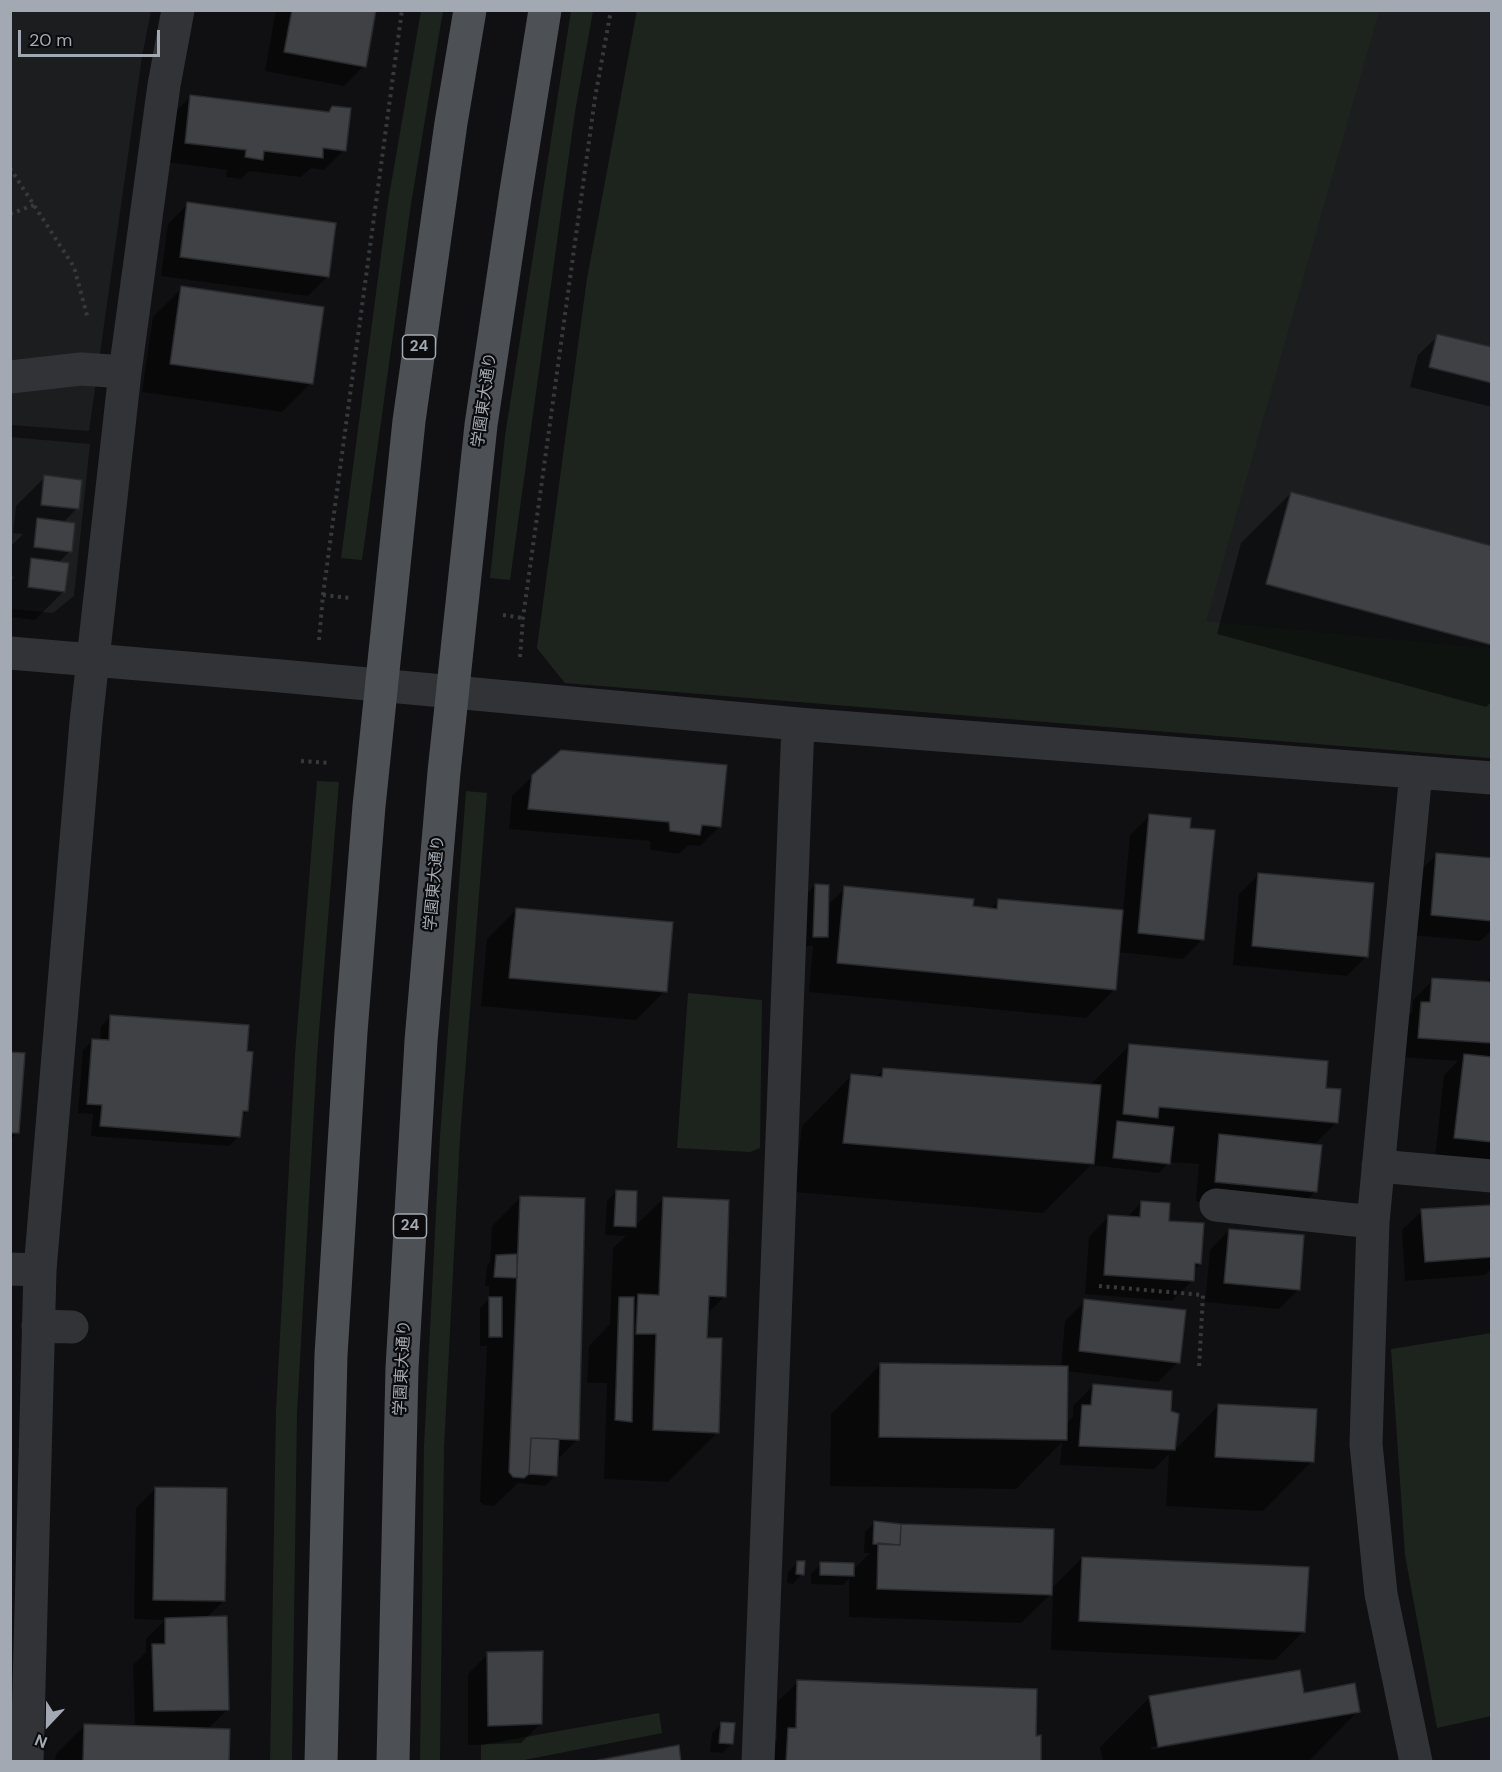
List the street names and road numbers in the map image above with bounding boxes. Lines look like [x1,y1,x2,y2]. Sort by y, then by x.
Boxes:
road number: 24 [402,335,436,359]
street label: 学園東大通り [469,351,501,449]
street label: 学園東大通り [421,834,449,932]
road number: 24 [394,1214,426,1238]
street label: 学園東大通り [391,1320,415,1416]

